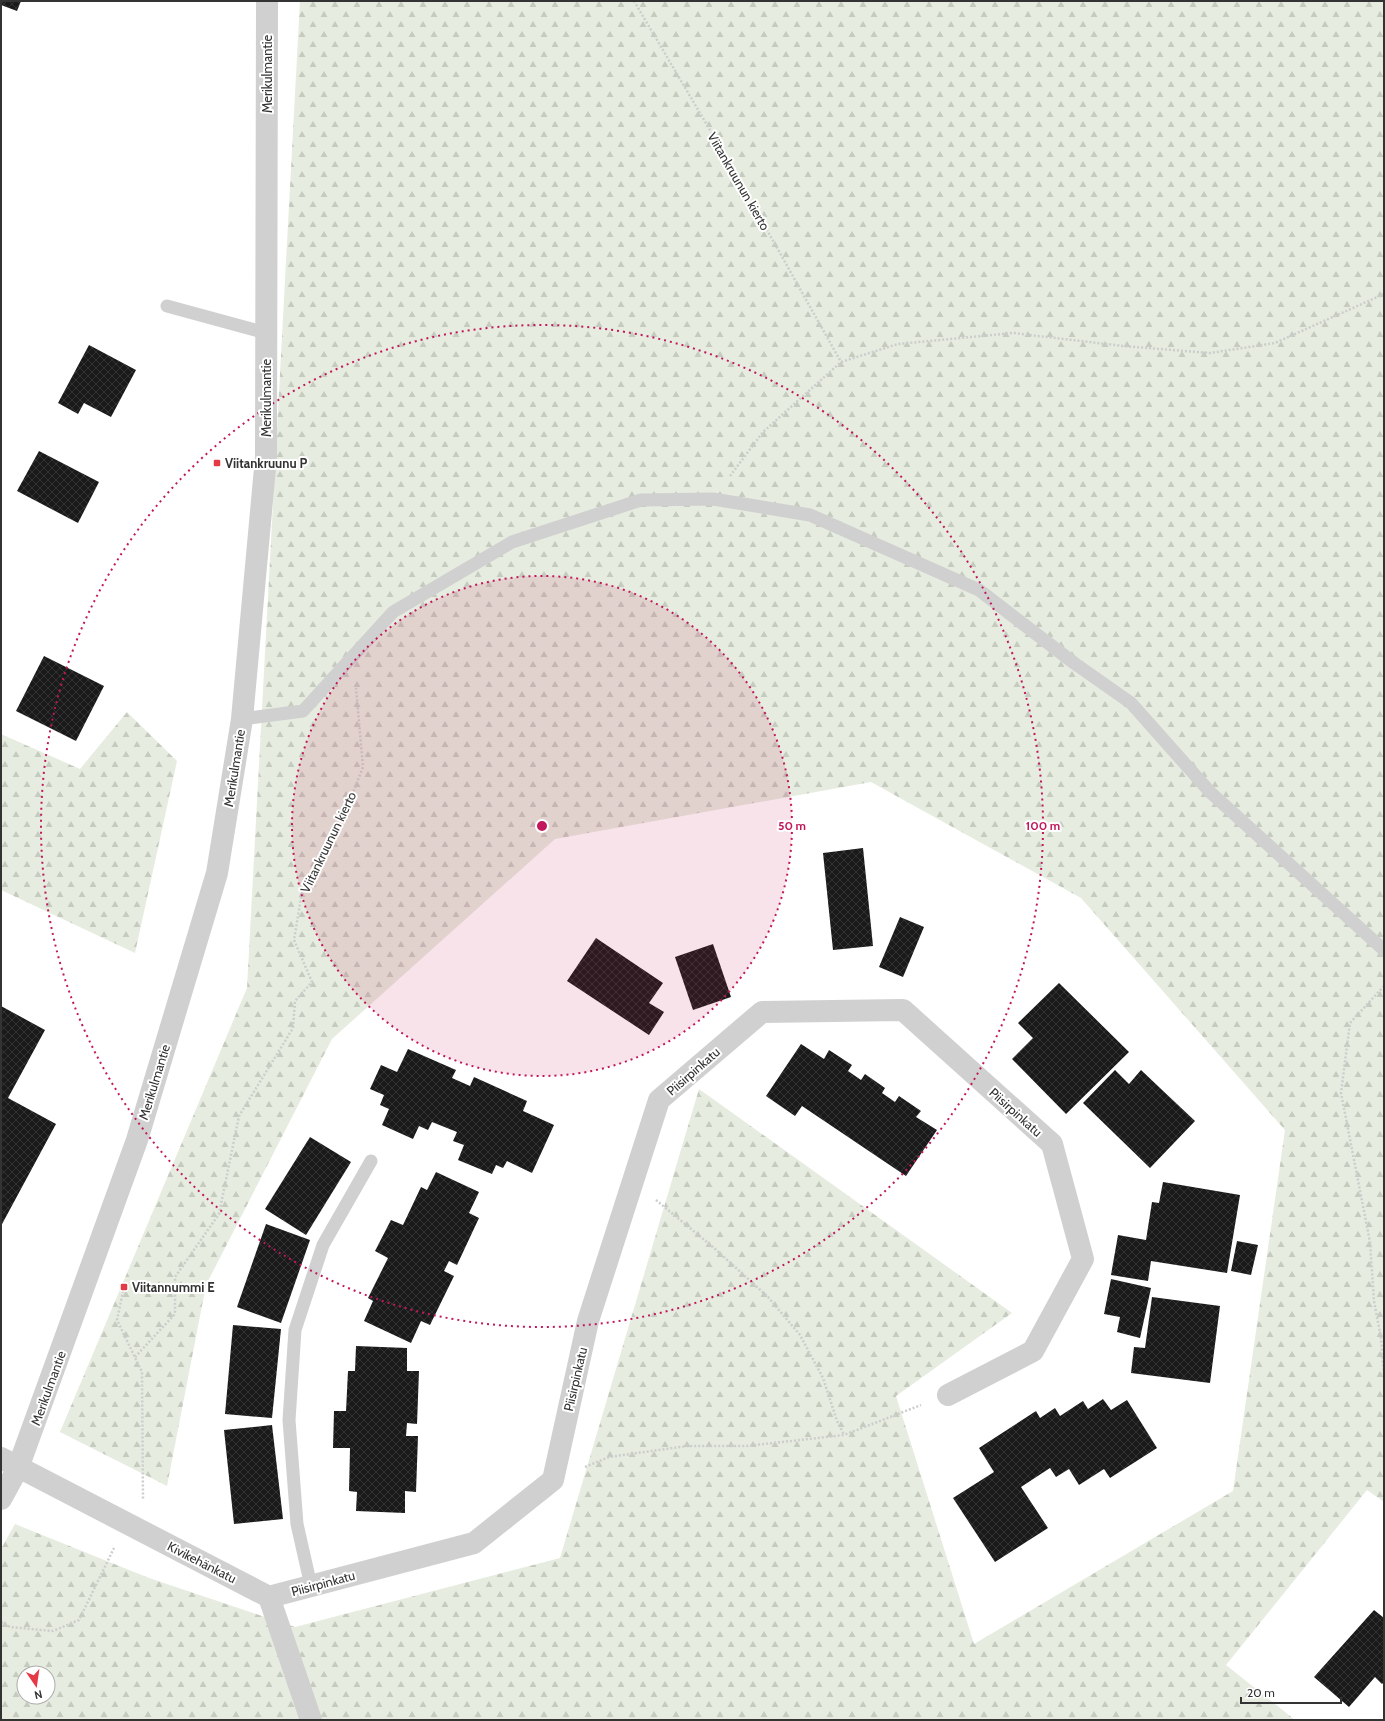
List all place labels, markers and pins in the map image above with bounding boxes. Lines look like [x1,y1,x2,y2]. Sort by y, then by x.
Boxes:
place label: Viitankruunu P [225,455,308,471]
marker: Viitankruunu P [212,458,222,468]
centre of rings [535,819,549,833]
place label: Viitannummi E [132,1279,215,1295]
marker: Viitannummi E [119,1282,129,1292]

